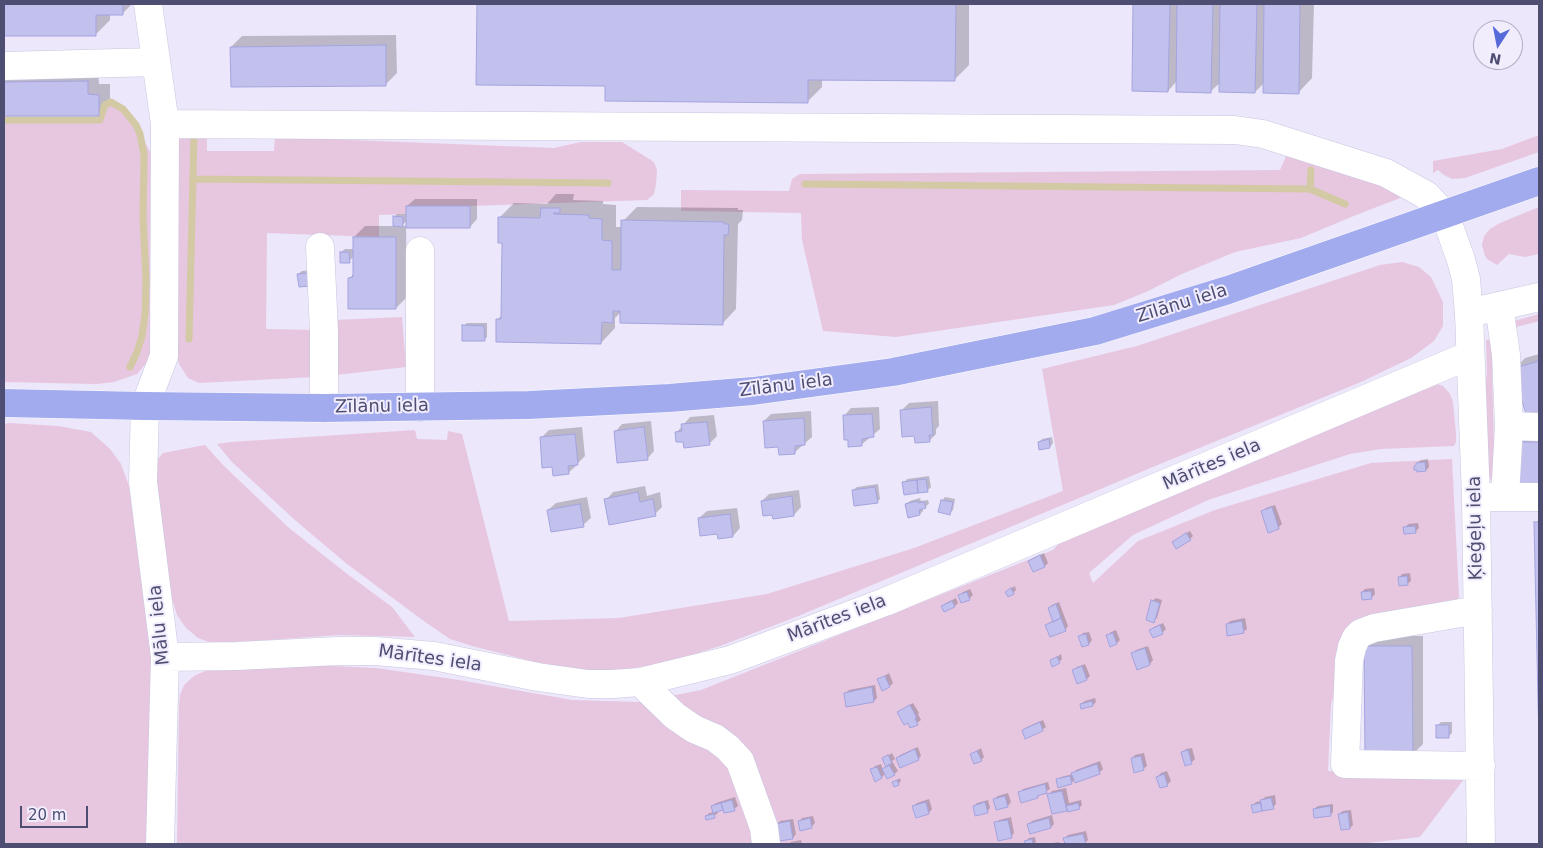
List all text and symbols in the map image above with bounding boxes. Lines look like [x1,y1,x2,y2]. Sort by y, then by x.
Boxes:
north arrow [1473,20,1523,70]
text: N [1488,50,1503,68]
street label: Zīlānu iela [1134,280,1230,328]
street label: Zīlānu iela [738,370,834,402]
street label: Zīlānu iela [335,395,429,419]
street label: Mārītes iela [1160,435,1264,495]
street label: Ķieģeļu iela [1464,476,1488,580]
street label: Mālu iela [145,584,175,666]
street label: Mārītes iela [784,590,890,648]
street label: Mārītes iela [377,641,483,677]
scale bar [22,796,90,828]
text: 20 m [28,806,66,824]

